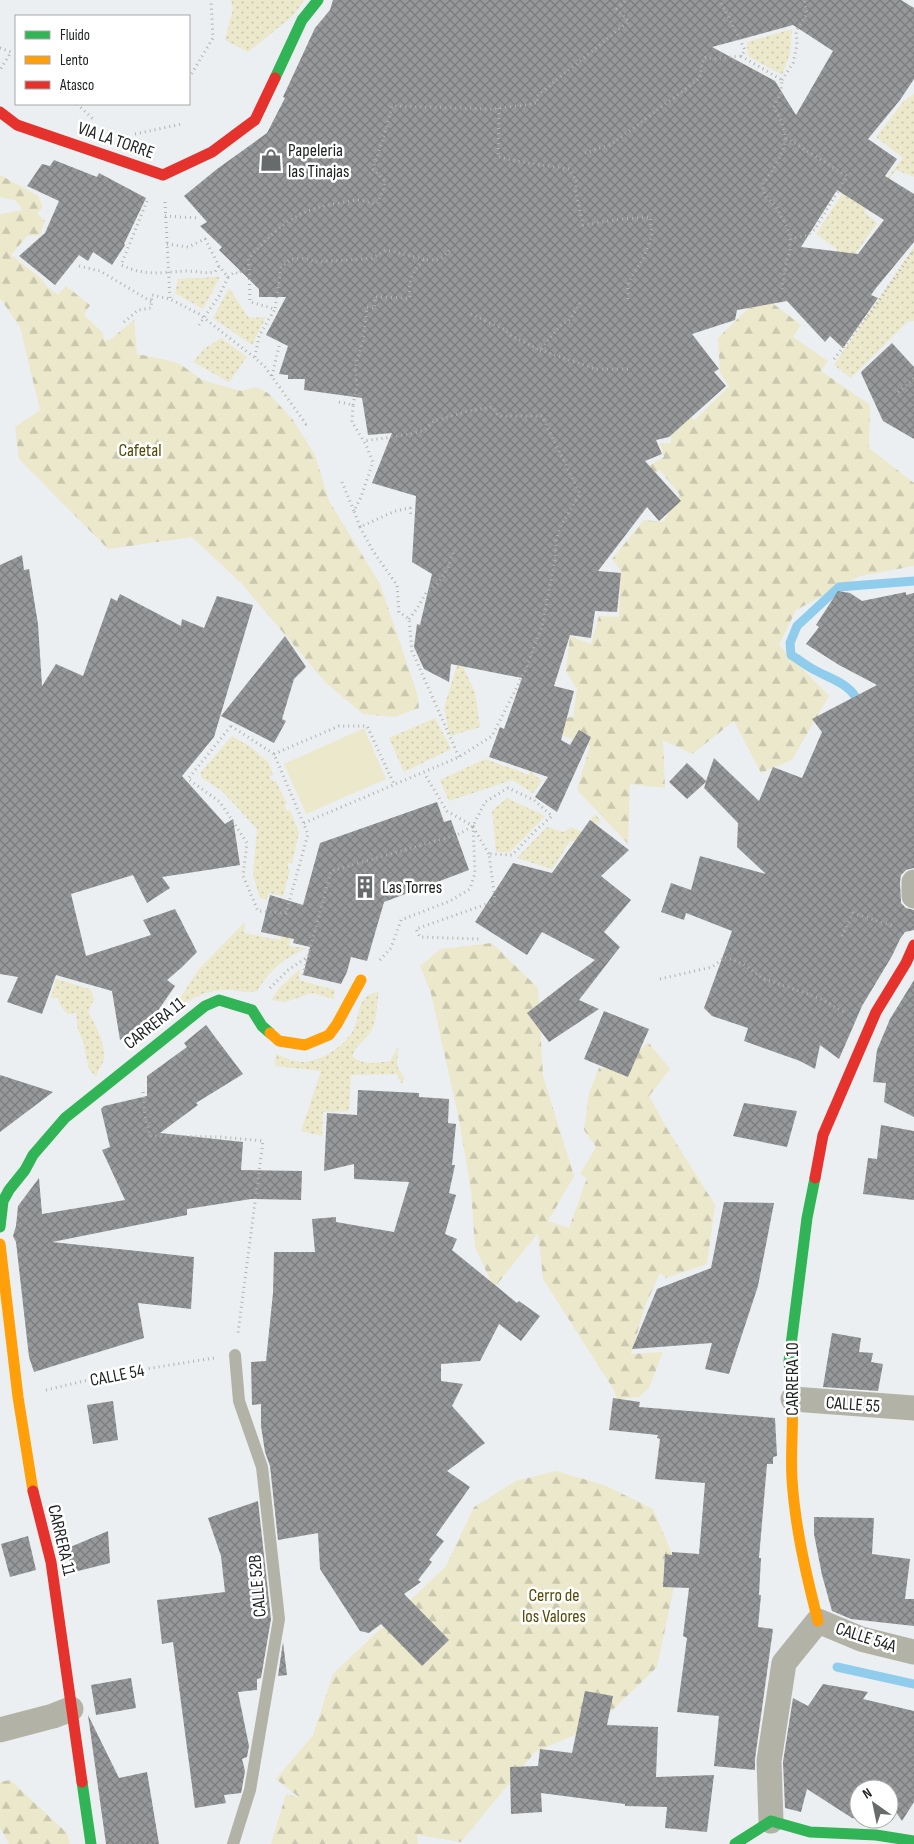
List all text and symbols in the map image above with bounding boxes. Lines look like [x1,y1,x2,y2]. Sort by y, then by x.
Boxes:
legend [15,15,190,105]
text: Fluido [60,26,90,45]
text: Lento [60,51,89,70]
text: Atasco [59,76,94,95]
street label: VIA LA TORRE [75,118,157,163]
place label: Papeleria las Tinajas [288,140,350,182]
shop icon: Papeleria las Tinajas [258,147,284,173]
park label: Cafetal [118,440,162,461]
building icon: Las Torres [352,874,378,900]
place label: Las Torres [382,877,442,898]
street label: CARRERA 11 [120,993,190,1054]
street label: CARRERA 10 [782,1342,803,1416]
street label: CALLE 54 [88,1360,146,1391]
street label: CALLE 55 [825,1392,881,1417]
street label: CARRERA 11 [43,1503,80,1578]
street label: CALLE 52B [244,1554,271,1618]
park label: Cerro de los Valores [522,1585,586,1627]
street label: CALLE 54A [833,1618,899,1657]
north arrow [849,1779,899,1829]
text: N [859,1784,875,1803]

